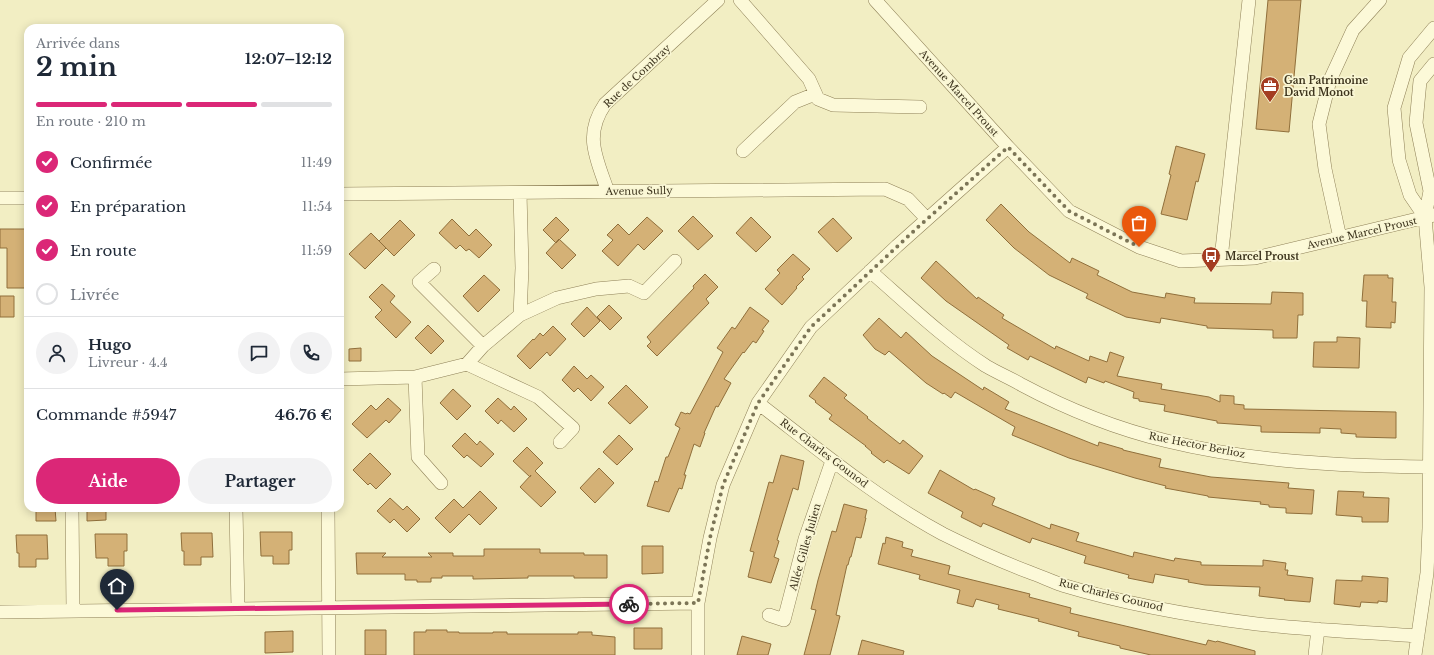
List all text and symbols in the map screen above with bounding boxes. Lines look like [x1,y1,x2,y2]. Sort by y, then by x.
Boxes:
text: Arrivée dans [36,35,120,52]
street label: Rue de Combray [601,41,674,110]
street label: Avenue Marcel Proust [916,46,1002,139]
text: 12:07–12:12 [245,49,332,68]
text: 2 min [36,51,117,83]
place label: Gan Patrimoine David Monot [1284,74,1368,99]
office icon: Gan Patrimoine David Monot [1259,75,1281,103]
text: En route · 210 m [36,113,146,130]
icon: check [36,151,58,173]
text: Confirmée [70,153,152,172]
text: 11:49 [301,154,332,171]
street label: Avenue Sully [604,184,673,198]
icon: check [36,195,58,217]
text: En préparation [70,197,186,216]
text: 11:54 [302,198,332,215]
pin [1122,206,1156,247]
icon: bag [1128,212,1150,234]
street label: Avenue Marcel Proust [1305,214,1418,252]
icon: check [36,239,58,261]
text: En route [70,241,137,260]
text: 11:59 [301,242,332,259]
bus stop icon: Marcel Proust [1200,245,1222,273]
place label: Marcel Proust [1225,250,1299,263]
text: Livrée [70,285,119,304]
button: person [36,332,78,374]
button: chat [238,332,280,374]
button: phone [290,332,332,374]
text: Hugo [88,335,131,354]
text: Livreur · 4.4 [88,354,168,371]
text: Commande #5947 [36,405,176,424]
text: 46.76 € [275,405,332,424]
street label: Rue Charles Gounod [777,416,871,491]
street label: Rue Hector Berlioz [1148,429,1247,461]
button: Aide [36,458,180,504]
button: Partager [188,458,332,504]
street label: Allée Gilles Julien [786,502,824,593]
pin [100,569,134,610]
icon: home [106,575,128,597]
street label: Rue Charles Gounod [1058,576,1165,614]
courier [609,584,649,624]
icon: bike [618,593,640,615]

